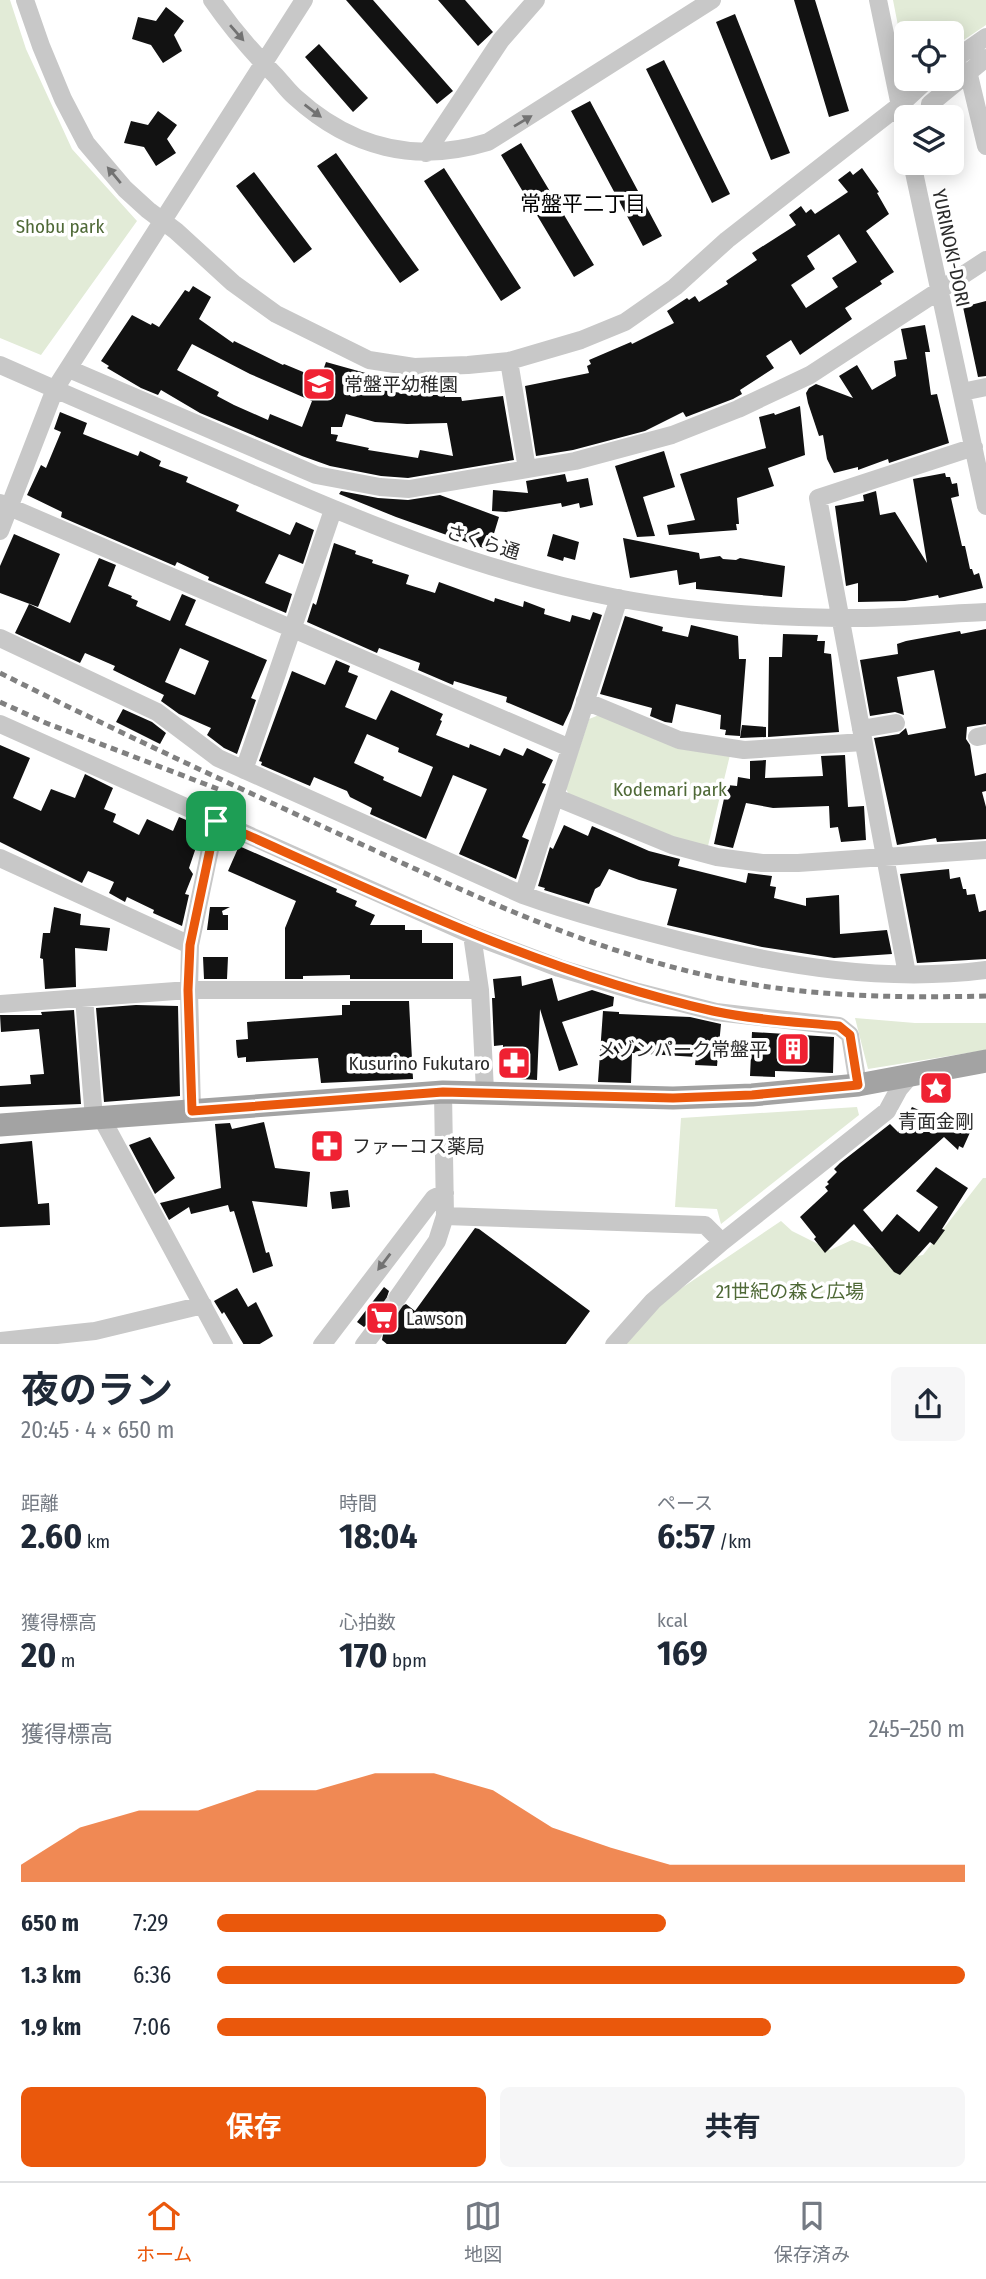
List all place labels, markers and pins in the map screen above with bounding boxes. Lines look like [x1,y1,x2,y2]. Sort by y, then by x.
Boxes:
school or university icon: 常盤平幼稚園 [300,365,338,403]
place label: 常盤平幼稚園 [344,373,458,396]
pin [186,791,246,851]
building icon: メゾンパーク常盤平 [774,1030,812,1068]
place label: メゾンパーク常盤平 [597,1038,768,1061]
pharmacy icon: Kusurino Fukutaro [495,1044,533,1082]
place label: Kusurino Fukutaro [349,1052,490,1075]
place icon: 青面金剛 [917,1069,955,1107]
place label: 青面金剛 [898,1110,974,1133]
pharmacy icon: ファーコス薬局 [308,1127,346,1165]
place label: ファーコス薬局 [352,1135,485,1158]
supermarket icon: Lawson [363,1299,401,1337]
place label: Lawson [406,1307,464,1330]

